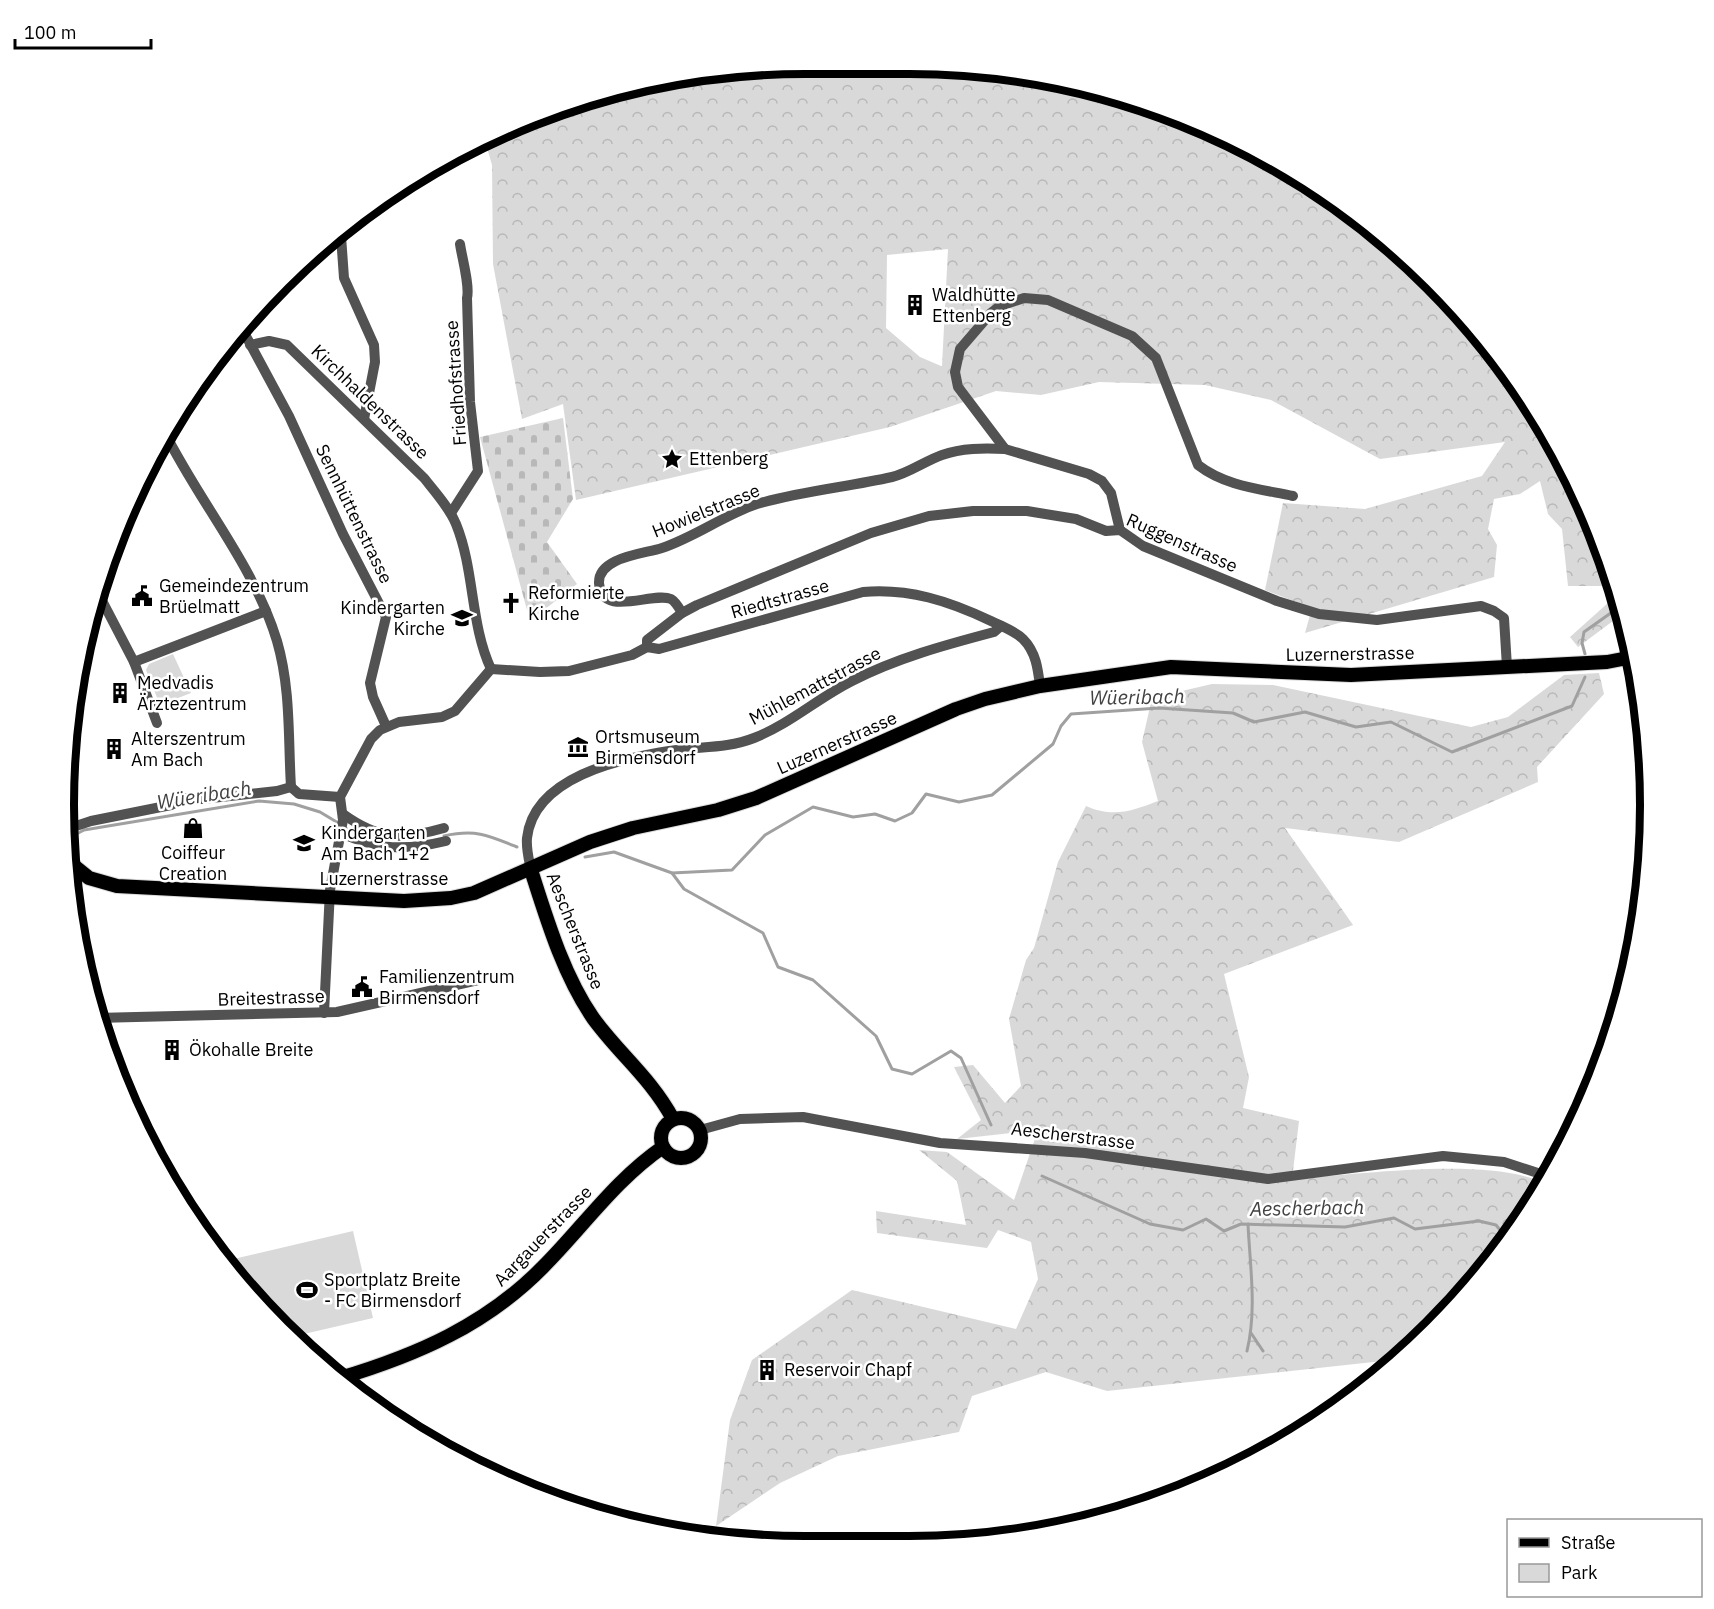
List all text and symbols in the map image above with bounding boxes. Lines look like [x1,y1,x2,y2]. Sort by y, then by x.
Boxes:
scale bar [15,12,152,50]
text: 100 m [24,21,76,44]
place label: Waldhütte Ettenberg [932,283,1016,327]
building icon: Waldhütte Ettenberg [903,293,927,317]
street label: Friedhofstrasse [440,319,471,446]
street label: Kirchhaldenstrasse [306,339,434,464]
street label: Sennhüttenstrasse [311,440,398,587]
place icon: Ettenberg [660,447,684,471]
place label: Ettenberg [689,447,769,470]
street label: Howielstrasse [649,478,763,543]
street label: Ruggenstrasse [1123,508,1241,577]
place label: Gemeindezentrum Brüelmatt [159,574,309,618]
street label: Riedtstrasse [728,574,832,624]
place label: Reformierte Kirche [528,581,625,625]
public building icon: Gemeindezentrum Brüelmatt [130,584,154,608]
church icon: Reformierte Kirche [499,591,523,615]
place label: Kindergarten Kirche [340,596,445,640]
school or university icon: Kindergarten Kirche [450,606,474,630]
street label: Mühlemattstrasse [745,641,885,730]
street label: Luzernerstrasse [1285,641,1415,666]
place label: Medvadis Ärztezentrum [137,671,247,715]
building icon: Medvadis Ärztezentrum [108,681,132,705]
water label: Wüeribach [1089,682,1185,711]
street label: Luzernerstrasse [773,706,900,779]
place label: Ortsmuseum Birmensdorf [595,725,700,769]
place label: Alterszentrum Am Bach [131,727,246,771]
museum icon: Ortsmuseum Birmensdorf [566,735,590,759]
building icon: Alterszentrum Am Bach [102,737,126,761]
water label: Wüeribach [155,774,253,815]
shop icon: Coiffeur Creation [181,816,205,840]
place label: Kindergarten Am Bach 1+2 [321,821,430,865]
school or university icon: Kindergarten Am Bach 1+2 [292,831,316,855]
place label: Coiffeur Creation [159,841,227,885]
street label: Luzernerstrasse [320,867,449,890]
street label: Aescherstrasse [542,869,609,993]
place label: Familienzentrum Birmensdorf [379,965,515,1009]
public building icon: Familienzentrum Birmensdorf [350,975,374,999]
street label: Breitestrasse [217,984,325,1011]
building icon: Ökohalle Breite [160,1038,184,1062]
place label: Ökohalle Breite [189,1038,314,1061]
street label: Aescherstrasse [1010,1117,1136,1155]
street label: Aargauerstrasse [489,1180,597,1291]
water label: Aescherbach [1249,1193,1364,1222]
place label: Sportplatz Breite - FC Birmensdorf [324,1268,461,1312]
sports icon: Sportplatz Breite - FC Birmensdorf [295,1278,319,1302]
building icon: Reservoir Chapf [755,1358,779,1382]
place label: Reservoir Chapf [784,1358,912,1381]
legend [1507,1519,1702,1597]
text: Straße [1561,1531,1615,1554]
text: Park [1561,1561,1598,1584]

